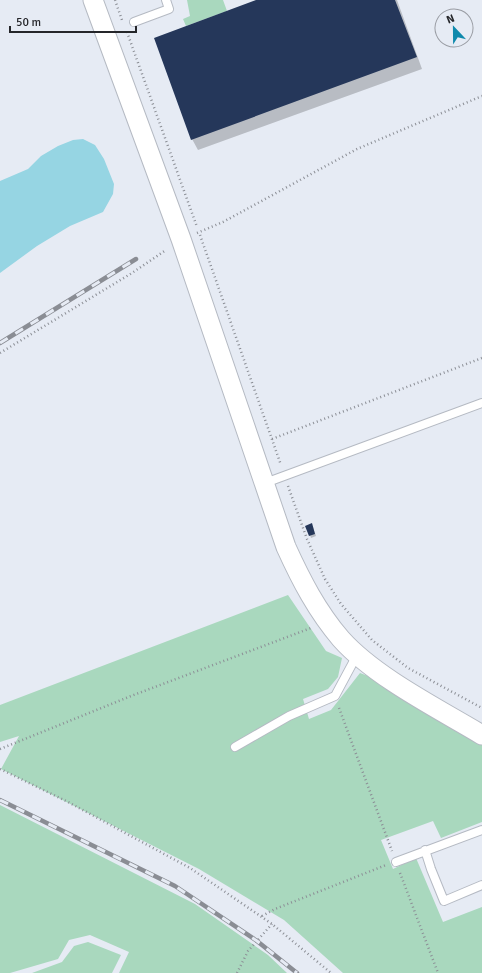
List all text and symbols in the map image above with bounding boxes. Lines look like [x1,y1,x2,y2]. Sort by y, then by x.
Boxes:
scale bar [10,8,136,34]
north arrow [434,8,474,48]
text: N [444,12,456,27]
text: 50 m [16,15,41,30]

